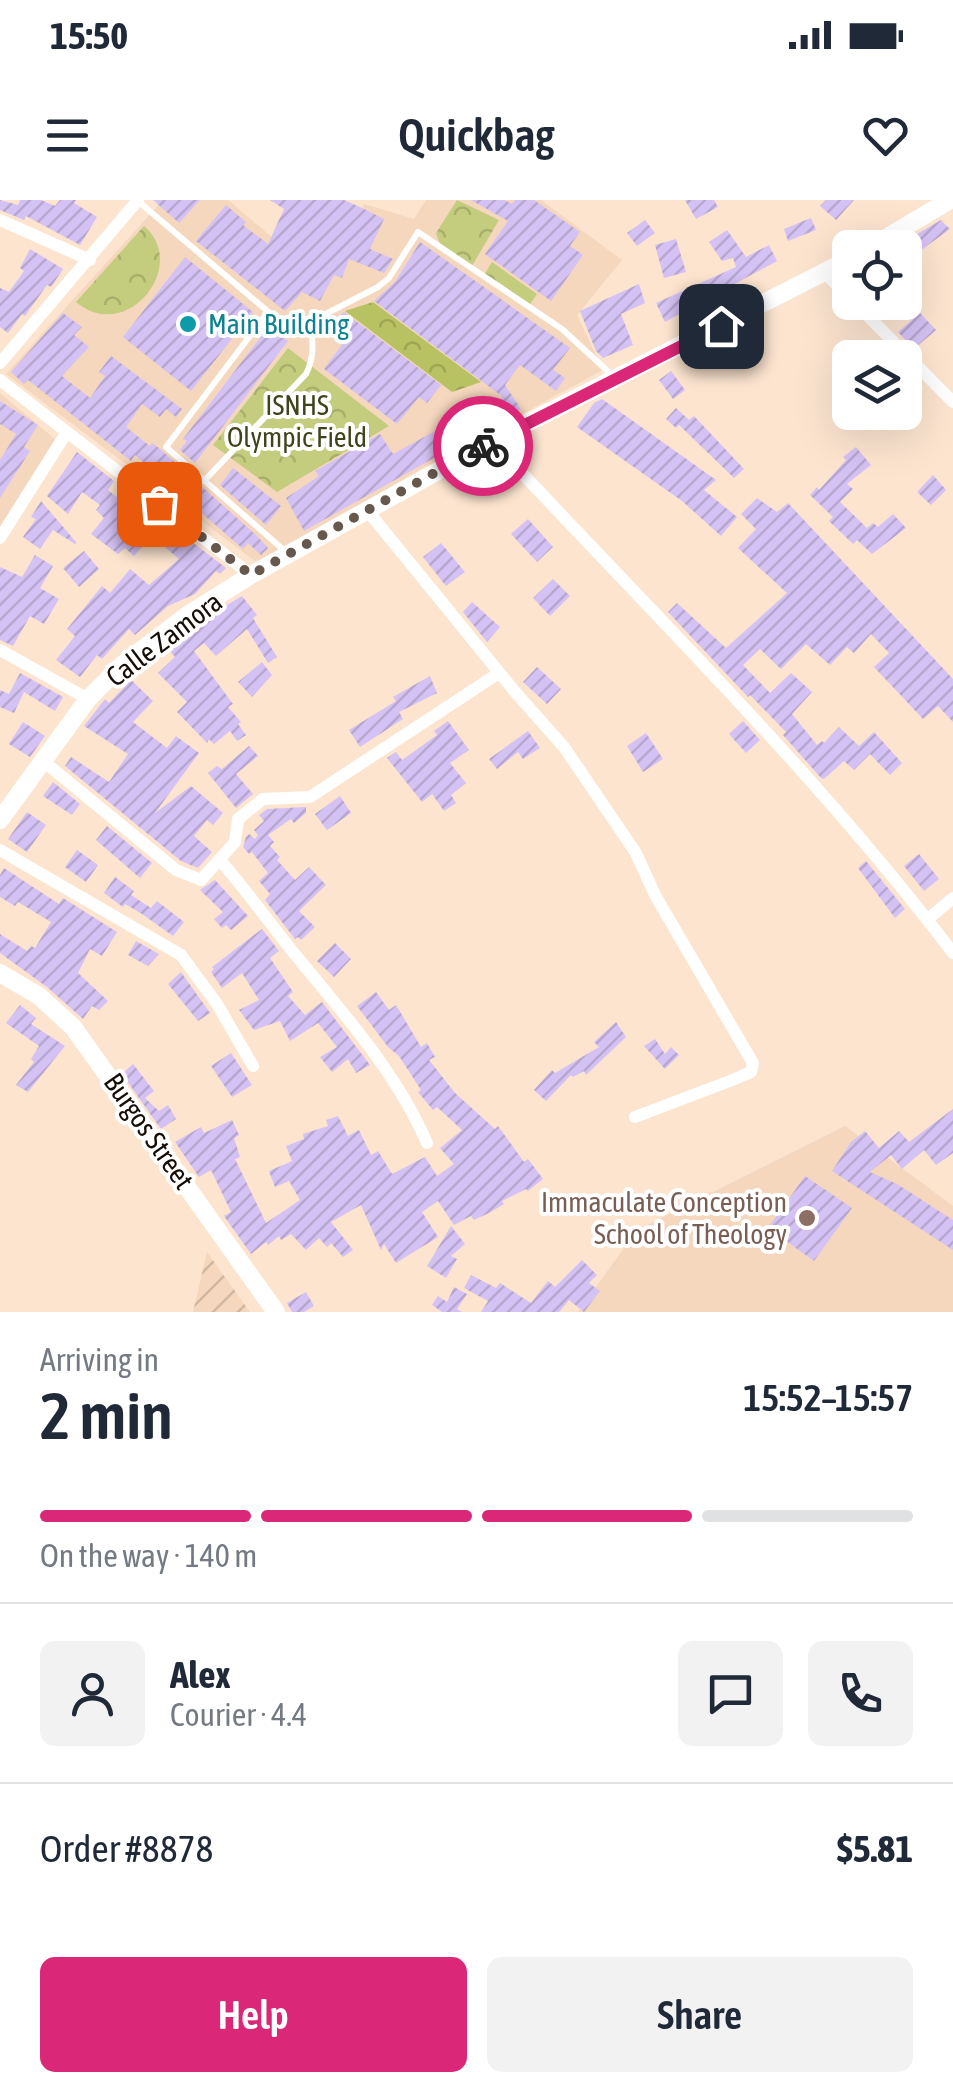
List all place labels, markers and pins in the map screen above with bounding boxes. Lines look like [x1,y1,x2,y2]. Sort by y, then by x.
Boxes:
pin [679,284,764,369]
place label: Main Building [208,308,349,340]
marker: Main Building [177,313,199,335]
pin [117,462,202,547]
place label: Immaculate Conception School of Theology [541,1186,787,1250]
marker: Immaculate Conception School of Theology [796,1207,818,1229]

